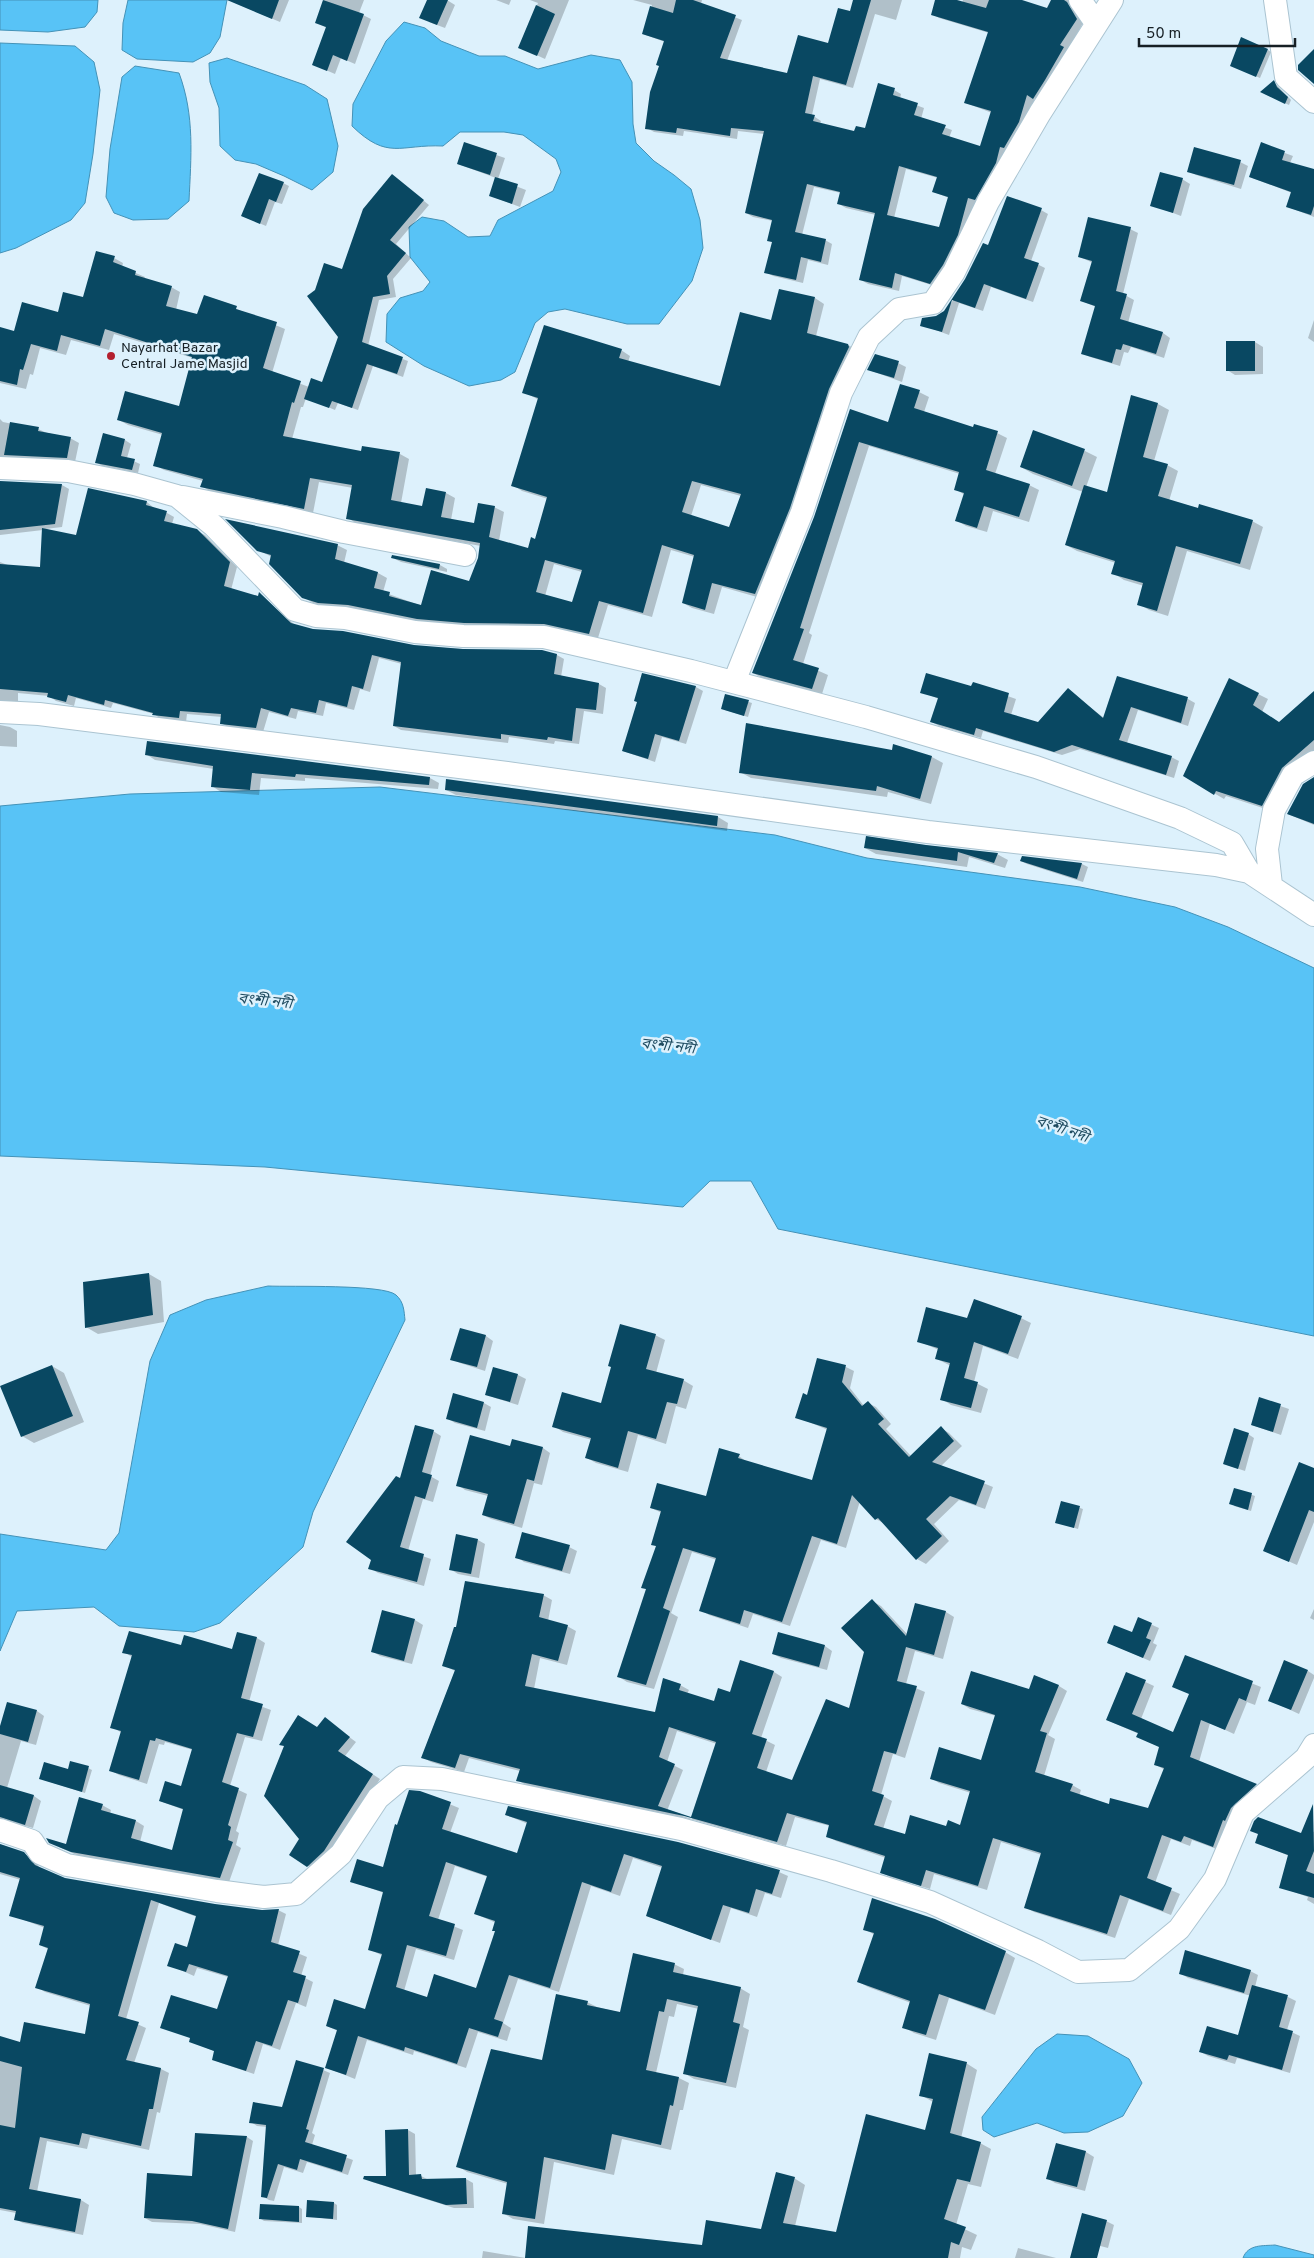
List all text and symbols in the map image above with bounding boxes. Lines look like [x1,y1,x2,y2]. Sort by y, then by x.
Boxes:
scale bar [1139,15,1295,47]
text: 50 m [1146,25,1181,44]
place label: Nayarhat Bazar Central Jame Masjid [121,340,248,373]
marker: Nayarhat Bazar Central Jame Masjid [105,350,117,362]
water label: বংশী নদী [237,989,296,1015]
water label: বংশী নদী [640,1034,699,1060]
water label: বংশী নদী [1033,1111,1094,1149]

